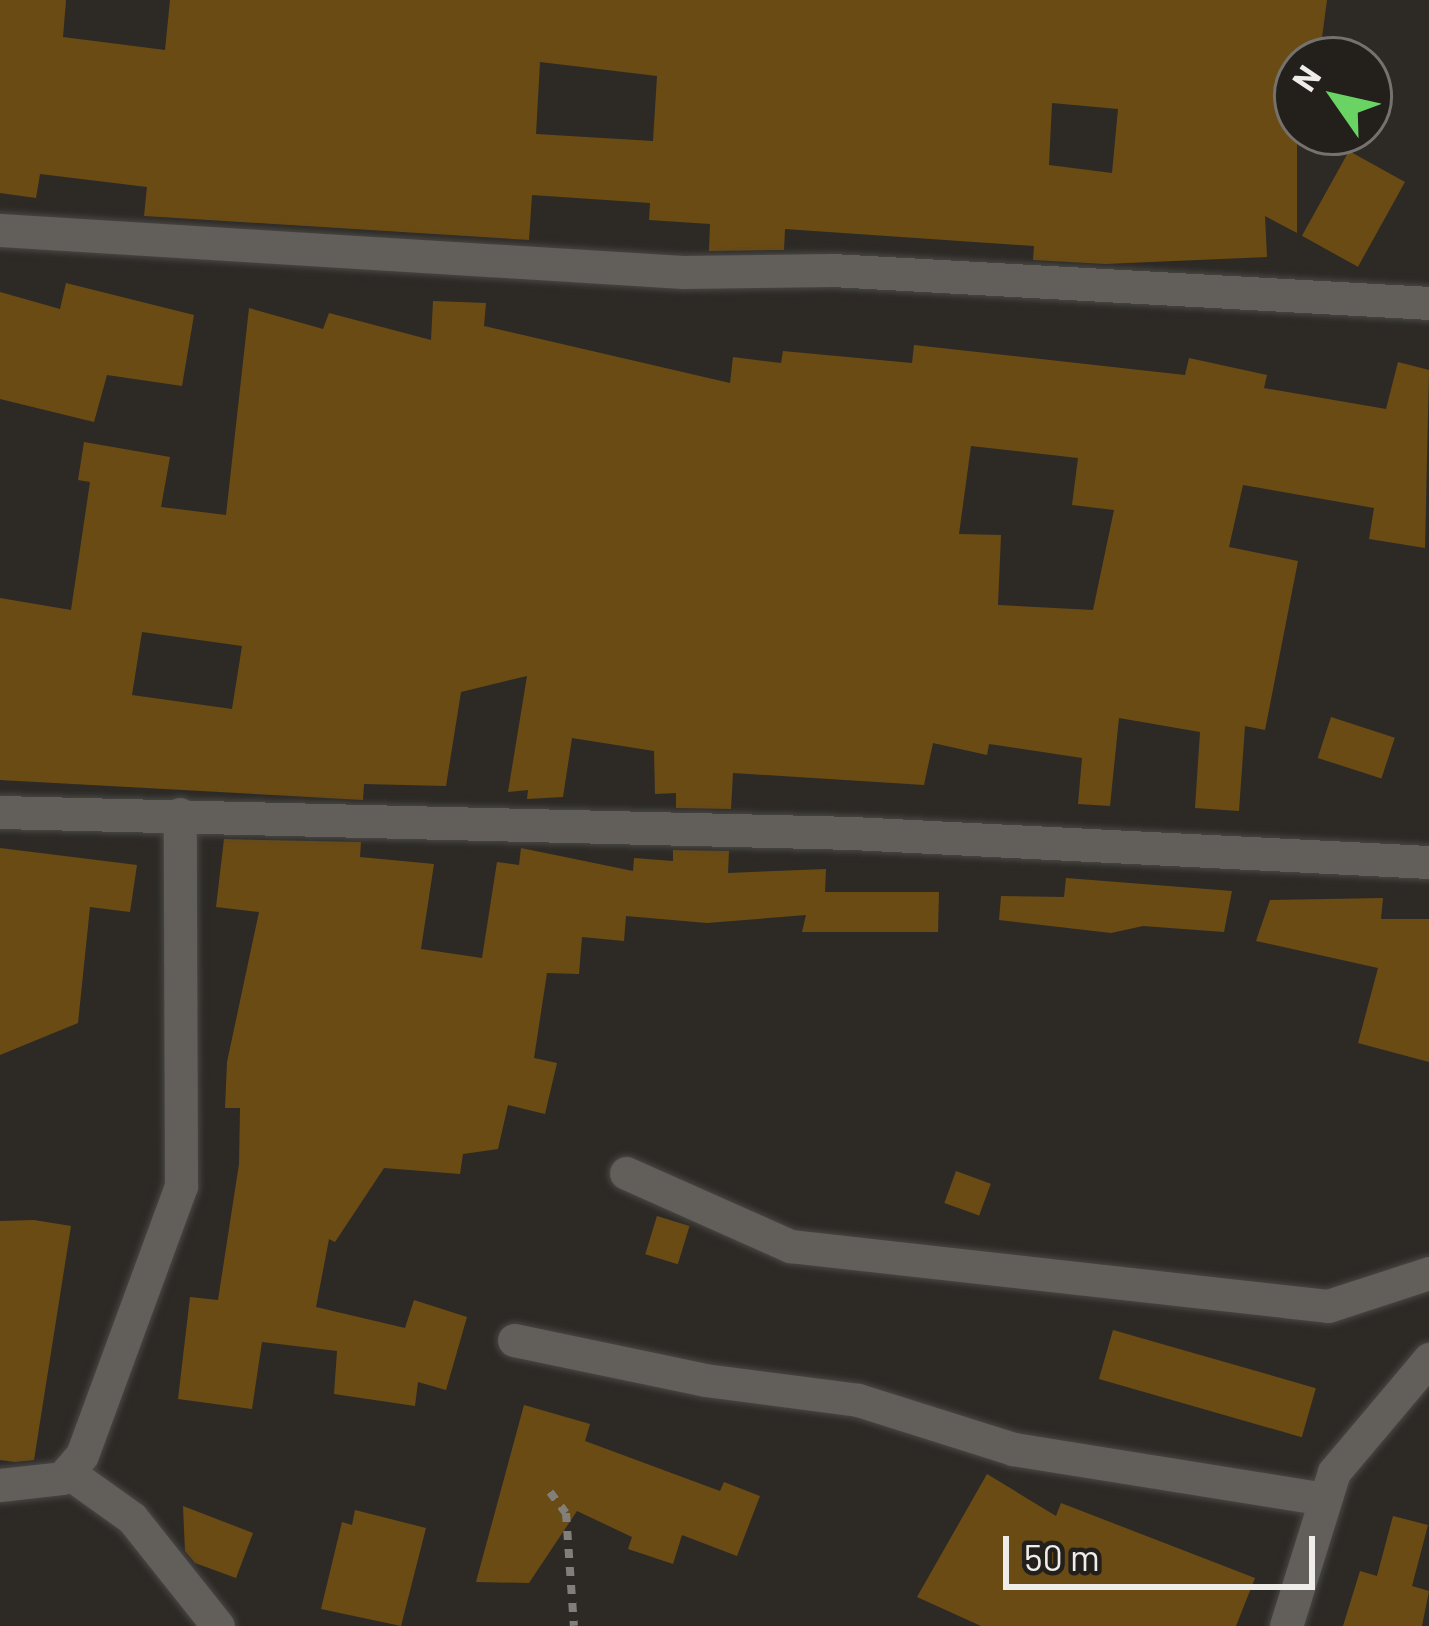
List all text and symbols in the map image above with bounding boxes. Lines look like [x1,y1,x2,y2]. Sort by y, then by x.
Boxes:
north arrow [1273,36,1393,156]
text: N [1283,57,1328,98]
scale bar [1009,1512,1321,1586]
text: 50 m [1024,1535,1100,1578]

